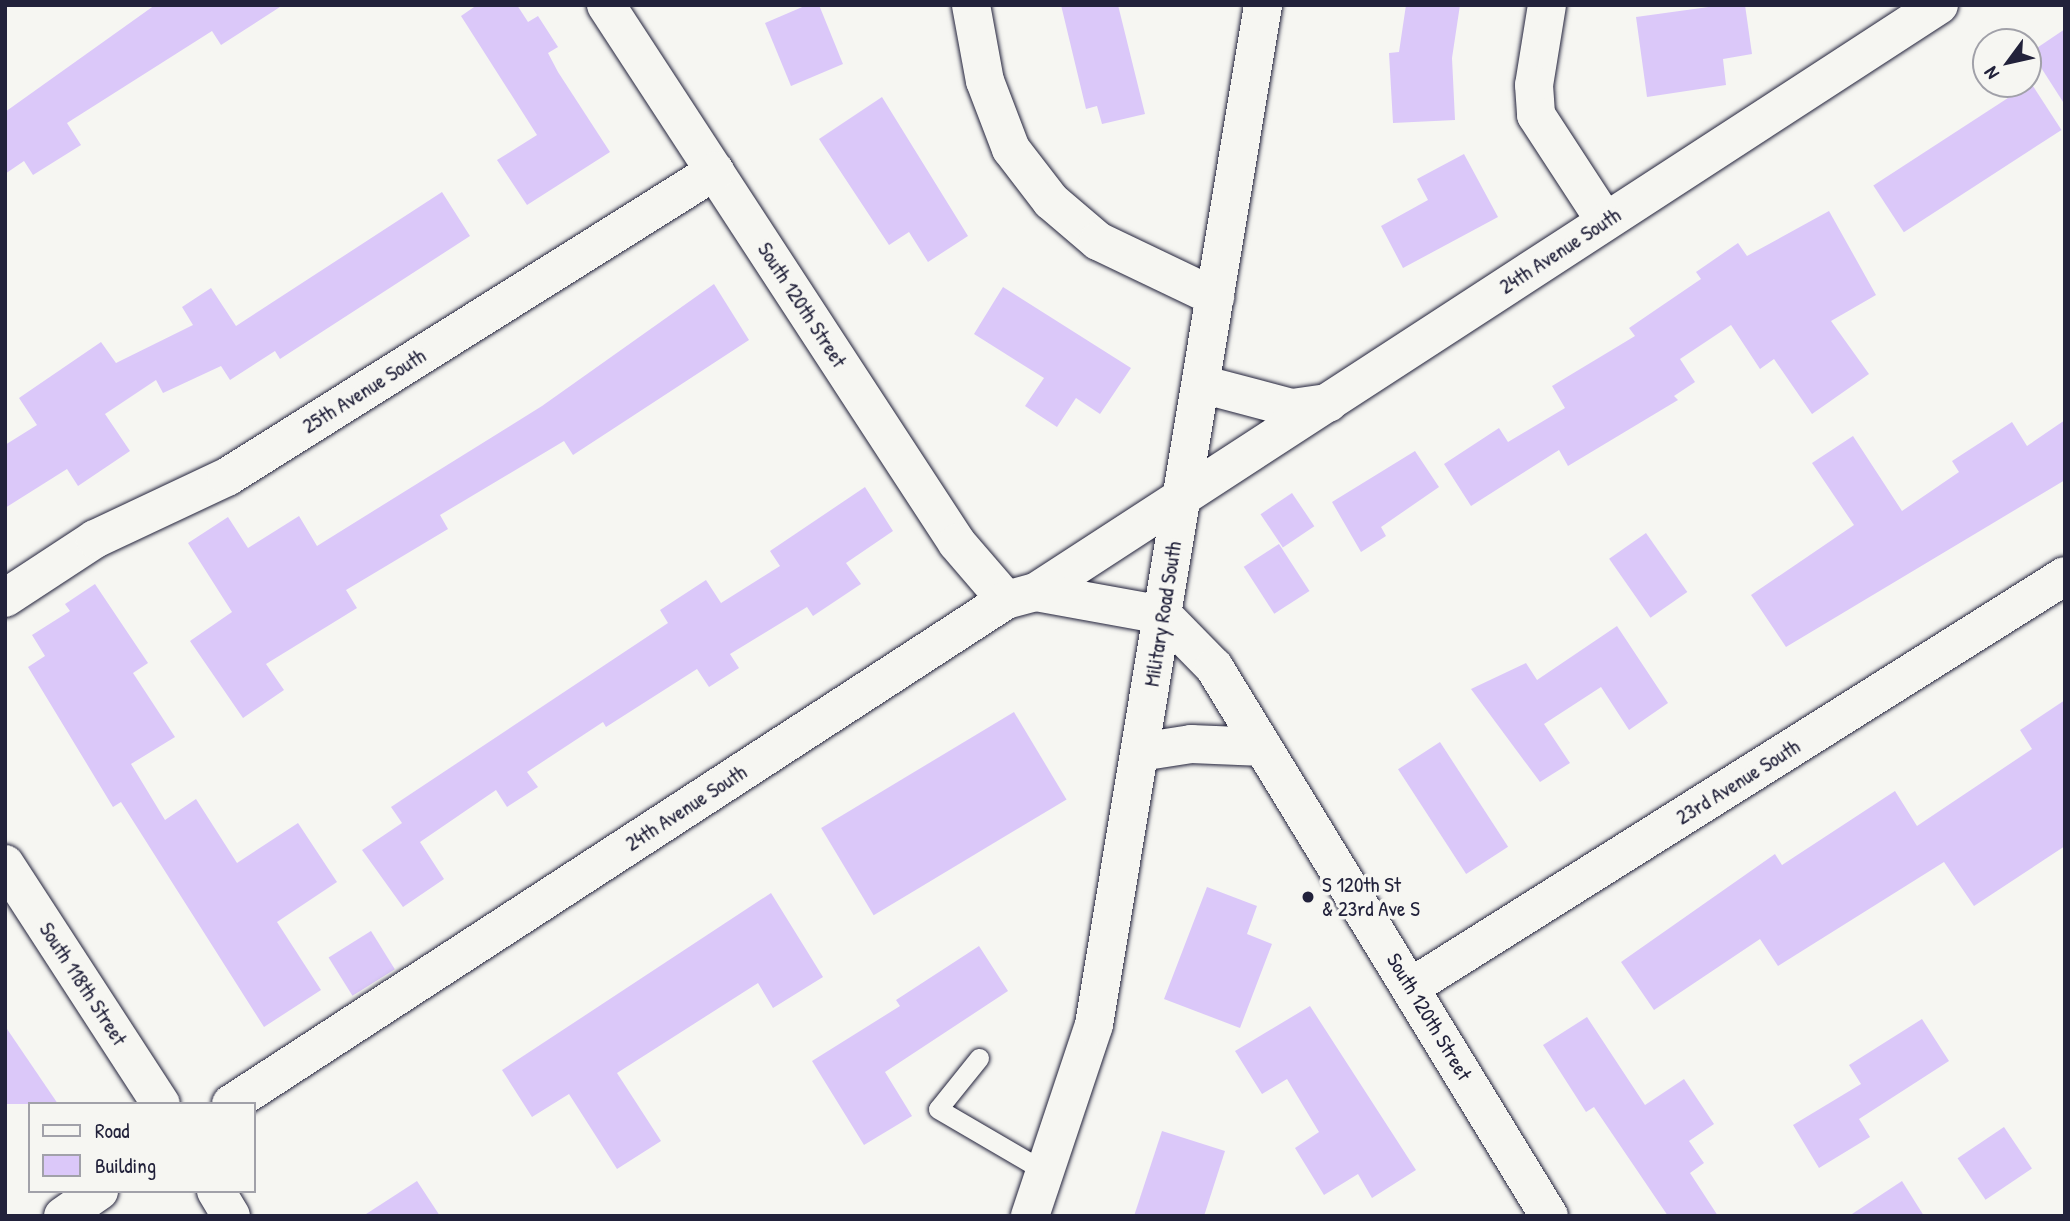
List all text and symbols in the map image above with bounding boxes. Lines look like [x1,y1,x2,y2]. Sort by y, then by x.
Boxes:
north arrow [1972,28,2042,98]
text: N [1977,62,2005,85]
street label: 24th Avenue South [1495,203,1625,299]
street label: South 120th Street [752,238,852,372]
street label: 25th Avenue South [298,343,430,439]
street label: Military Road South [1139,540,1187,688]
street label: 23rd Avenue South [1672,734,1804,830]
street label: 24th Avenue South [621,760,751,856]
place label: S 120th St & 23rd Ave S [1322,872,1420,922]
marker: S 120th St & 23rd Ave S [1300,889,1316,905]
street label: South 118th Street [34,918,132,1050]
street label: South 120th Street [1381,949,1477,1085]
legend [28,1102,256,1193]
text: Road [95,1116,129,1145]
text: Building [95,1151,156,1180]

